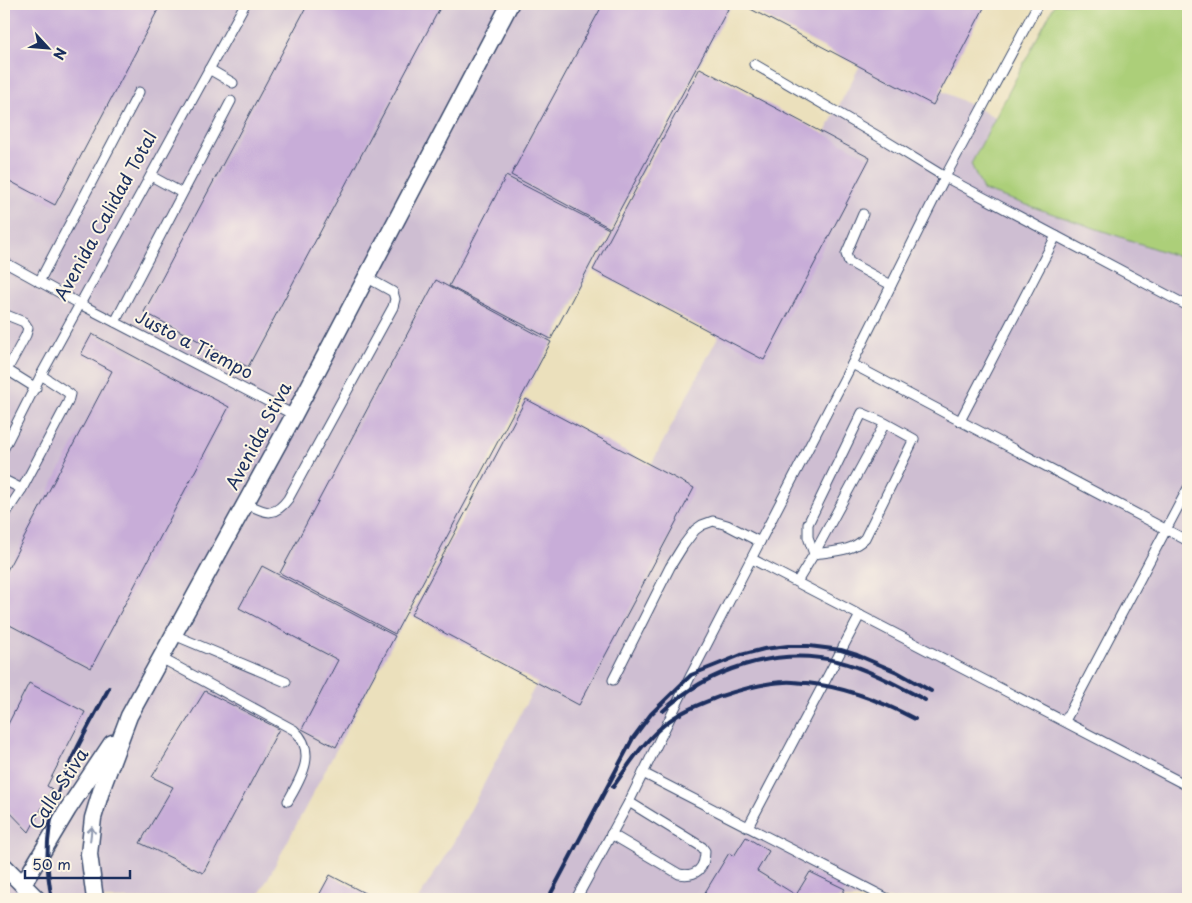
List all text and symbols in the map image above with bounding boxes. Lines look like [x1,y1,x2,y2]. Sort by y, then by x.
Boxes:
north arrow [22,22,72,72]
text: N [48,44,72,64]
street label: Avenida Calidad Total [47,125,163,305]
street label: Justo a Tiempo [131,302,258,385]
street label: Avenida Stiva [218,376,298,494]
street label: Calle Stiva [21,742,95,834]
one-way arrow [86,826,96,842]
scale bar [25,848,130,880]
text: 50 m [32,852,71,875]

